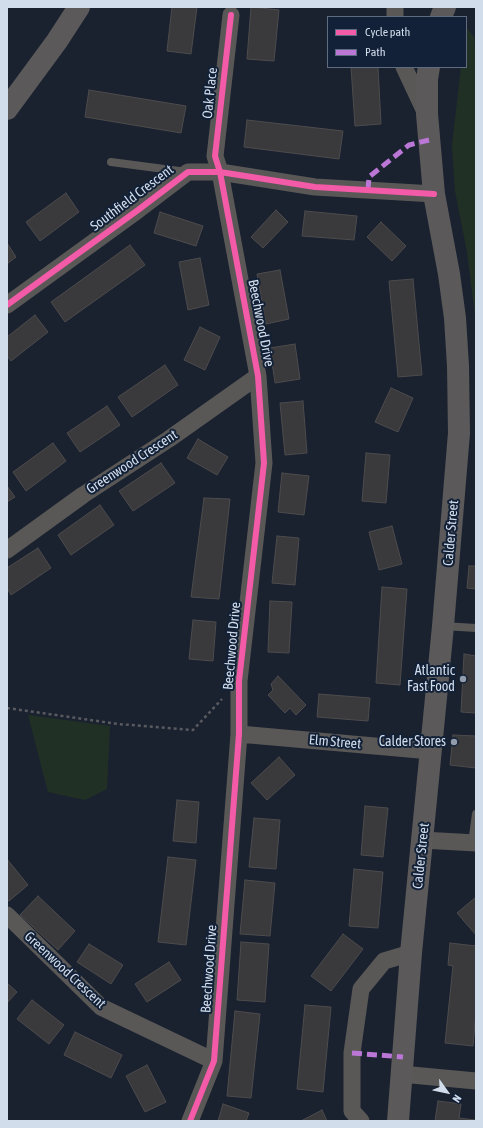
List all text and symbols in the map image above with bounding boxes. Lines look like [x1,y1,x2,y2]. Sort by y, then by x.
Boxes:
legend [327,16,467,68]
text: Cycle path [365,25,410,39]
text: Path [365,45,386,59]
street label: Oak Place [199,67,221,119]
street label: Southfield Crescent [87,161,177,235]
street label: Beechwood Drive [244,278,278,368]
street label: Greenwood Crescent [83,426,181,498]
street label: Calder Street [440,499,462,567]
street label: Beechwood Drive [220,601,244,691]
place label: Atlantic Fast Food [407,663,455,696]
marker: Atlantic Fast Food [458,674,468,684]
street label: Elm Street [308,731,362,753]
place label: Calder Stores [379,734,446,750]
marker: Calder Stores [449,737,459,747]
street label: Calder Street [409,822,433,890]
street label: Beechwood Drive [198,924,220,1014]
street label: Greenwood Crescent [21,928,109,1012]
north arrow [427,1072,467,1112]
text: N [450,1093,464,1105]

